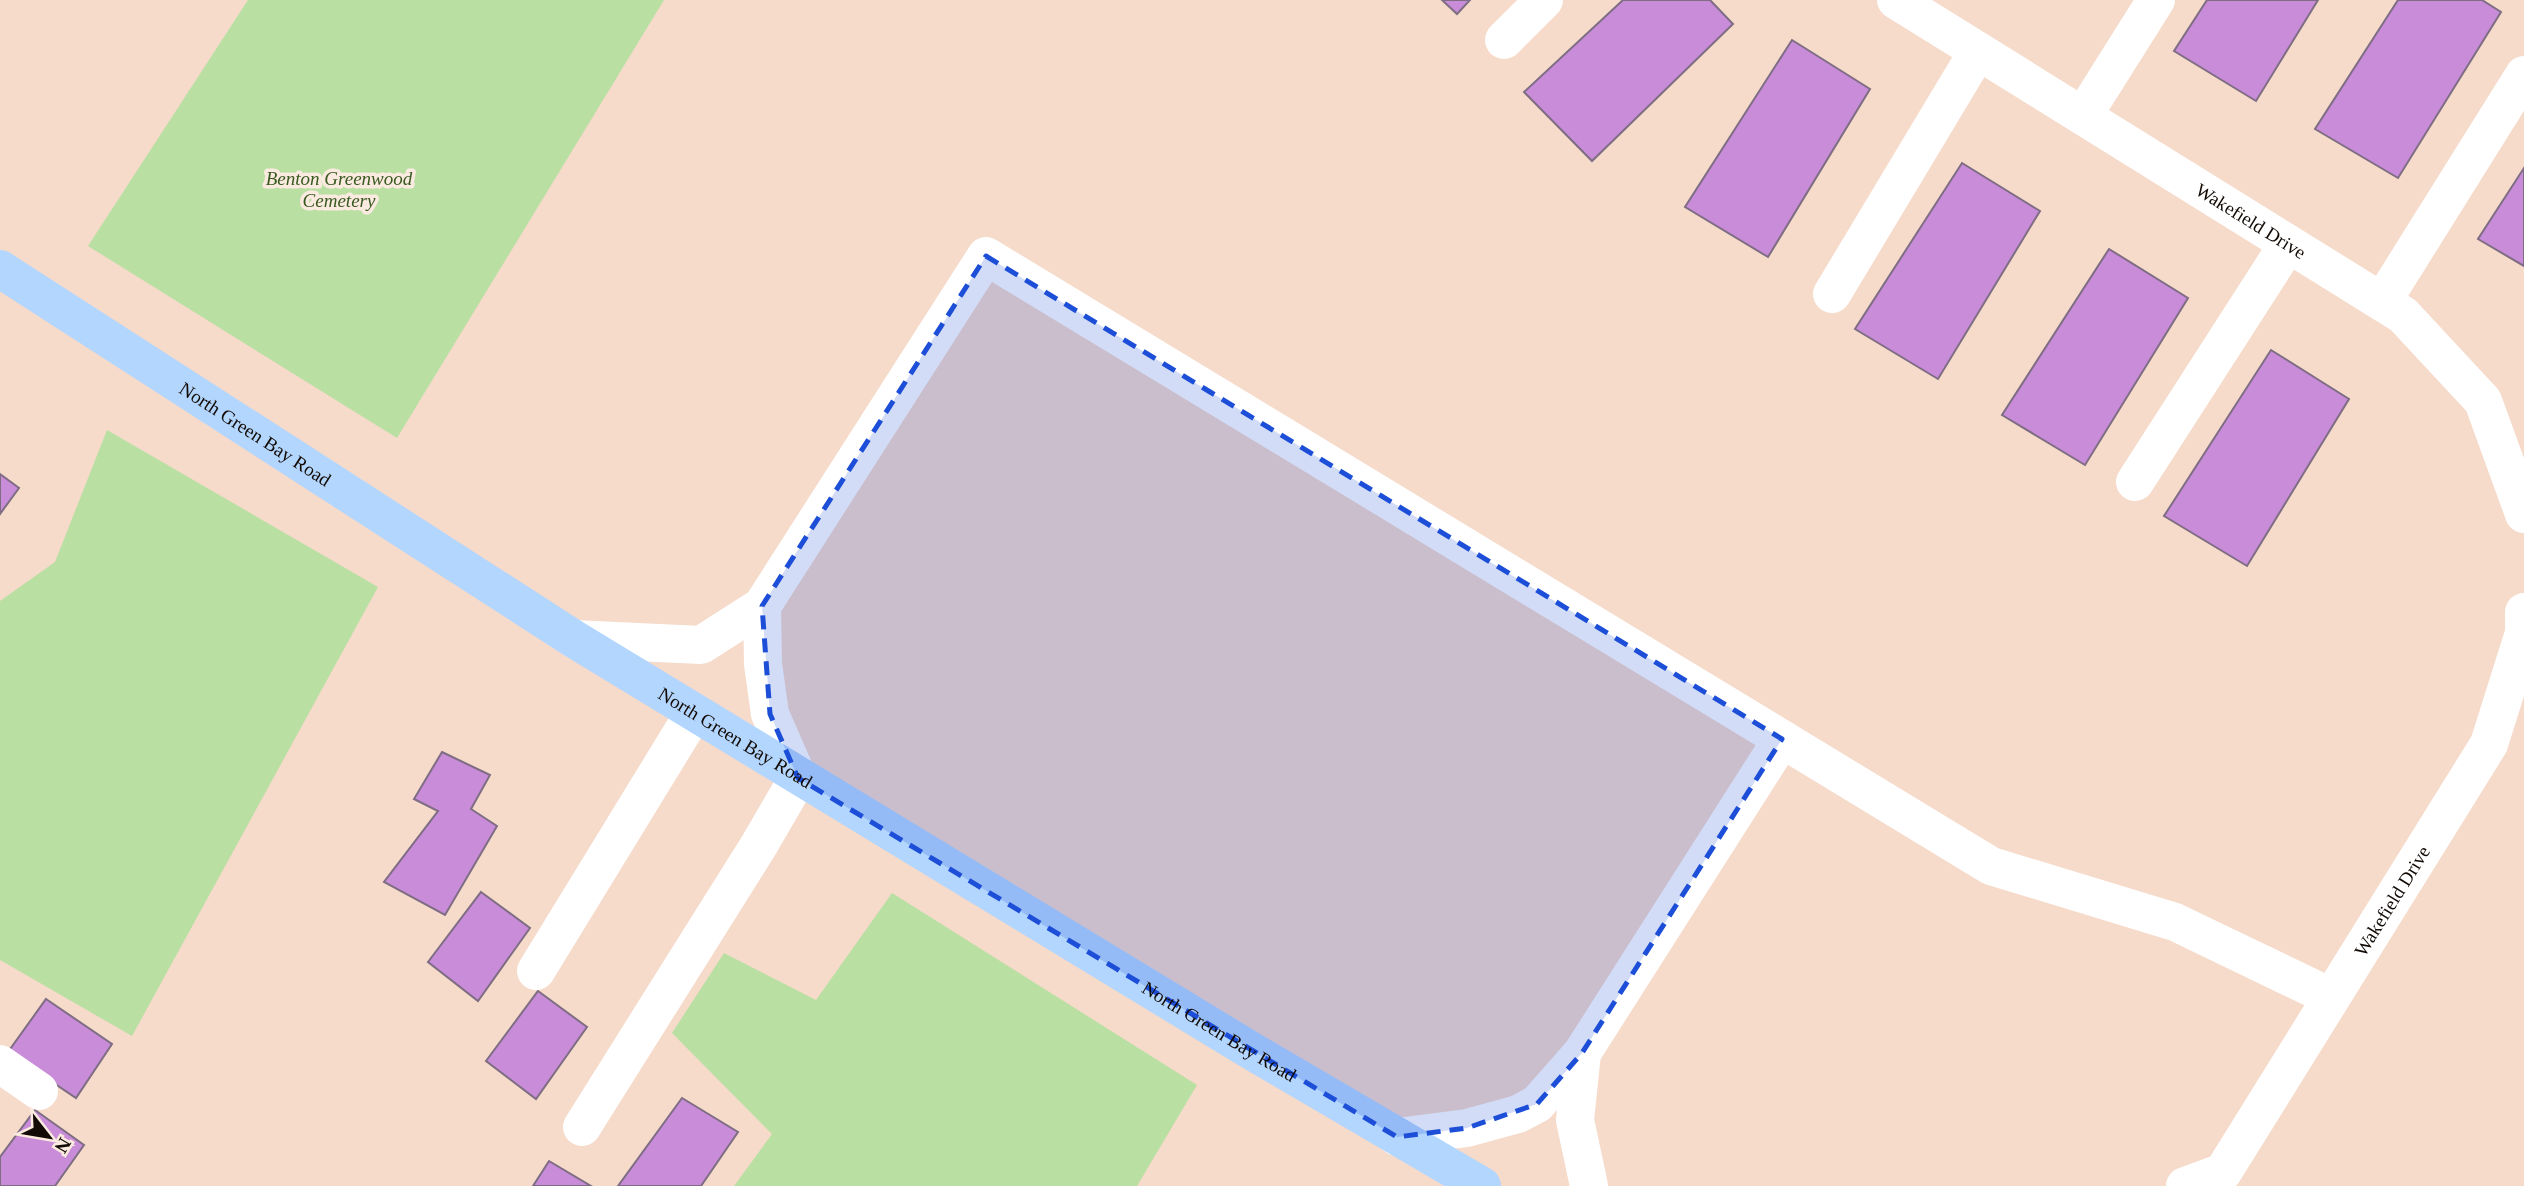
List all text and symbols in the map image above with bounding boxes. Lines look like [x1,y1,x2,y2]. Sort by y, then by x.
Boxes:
park label: Benton Greenwood Cemetery [266,168,413,211]
street label: Wakefield Drive [2192,179,2310,263]
street label: North Green Bay Road [176,377,335,490]
street label: North Green Bay Road [655,683,817,792]
street label: Wakefield Drive [2350,842,2434,960]
street label: North Green Bay Road [1139,977,1300,1086]
north arrow [14,1102,84,1172]
text: N [50,1134,76,1157]

